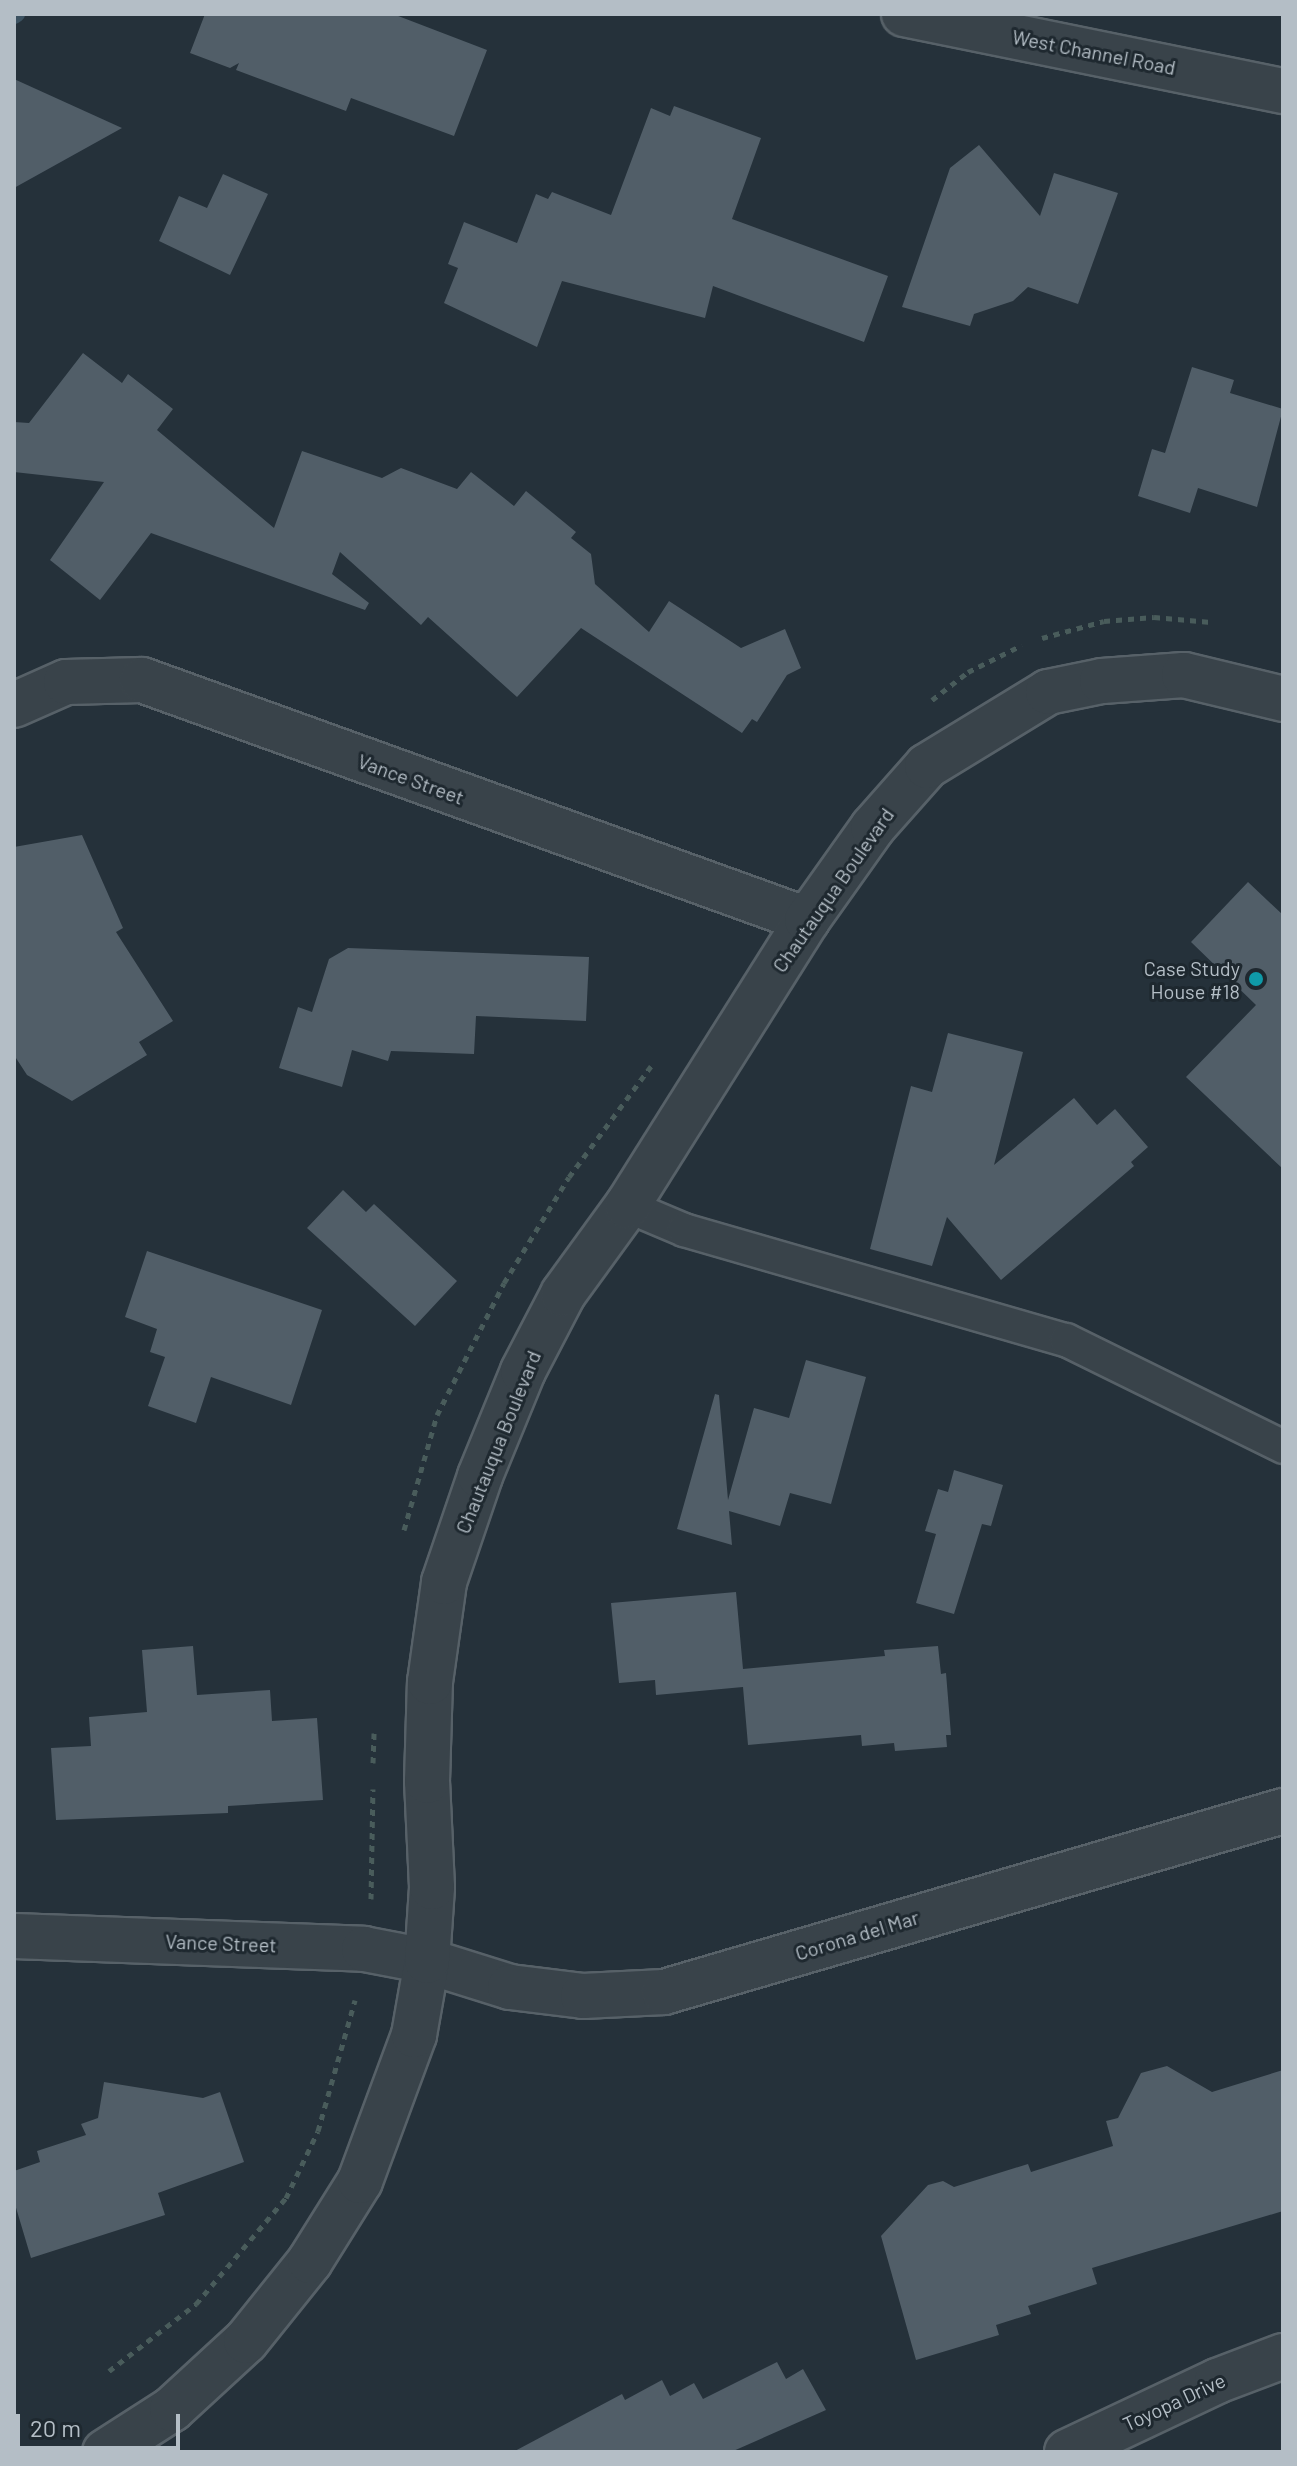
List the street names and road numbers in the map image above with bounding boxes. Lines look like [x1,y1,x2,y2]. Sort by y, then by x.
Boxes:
street label: West Channel Road [1010,24,1178,80]
street label: Vance Street [355,749,467,809]
street label: Chautauqua Boulevard [767,803,899,977]
street label: Chautauqua Boulevard [450,1347,546,1537]
street label: Corona del Mar [792,1905,922,1965]
street label: Vance Street [165,1929,277,1957]
street label: Toyopa Drive [1119,2368,1229,2436]

